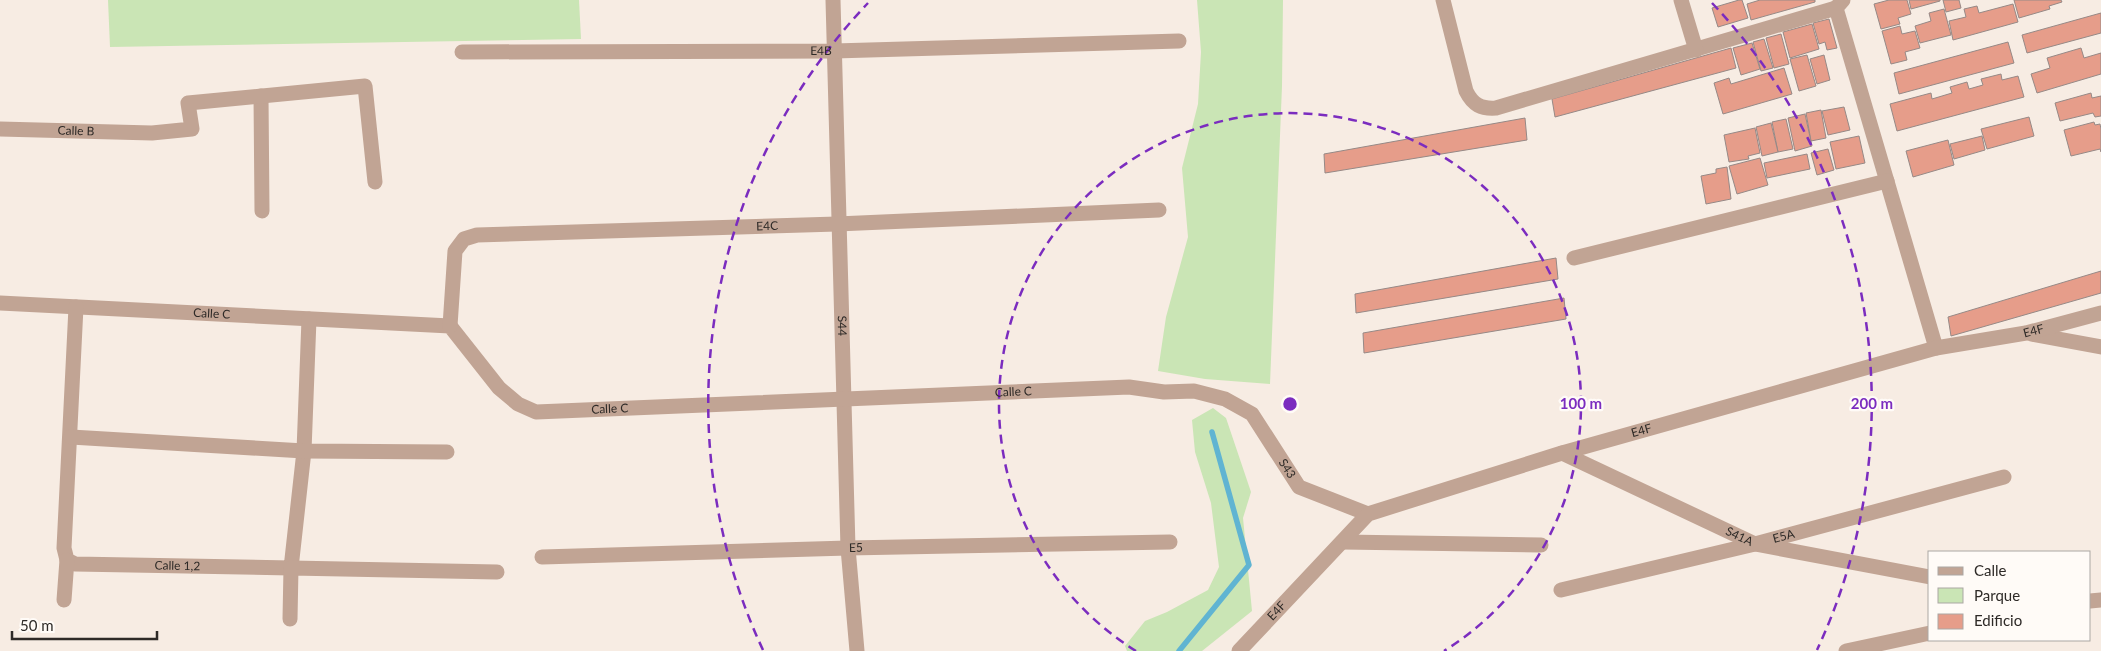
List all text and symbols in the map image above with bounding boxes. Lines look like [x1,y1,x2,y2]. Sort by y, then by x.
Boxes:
street label: E4B [810,43,832,58]
street label: Calle B [57,123,95,138]
street label: E4C [756,218,778,233]
street label: Calle C [193,305,231,322]
street label: S44 [835,315,850,336]
street label: E4F [2021,321,2045,340]
street label: Calle C [995,383,1032,400]
text: 100 m [1560,394,1602,412]
text: 200 m [1851,394,1893,412]
centre of rings [1281,395,1299,413]
street label: Calle C [591,400,629,417]
street label: E4F [1629,420,1653,440]
street label: S43 [1276,456,1299,481]
street label: S41A [1723,523,1756,549]
street label: E5A [1771,525,1797,546]
street label: E5 [849,540,863,555]
legend [1928,551,2091,641]
street label: Calle 1,2 [154,557,200,573]
text: Calle [1974,561,2007,579]
text: Parque [1974,586,2020,604]
street label: E4F [1264,598,1289,623]
scale bar [12,608,158,640]
text: Edificio [1974,611,2022,629]
text: 50 m [20,616,54,634]

